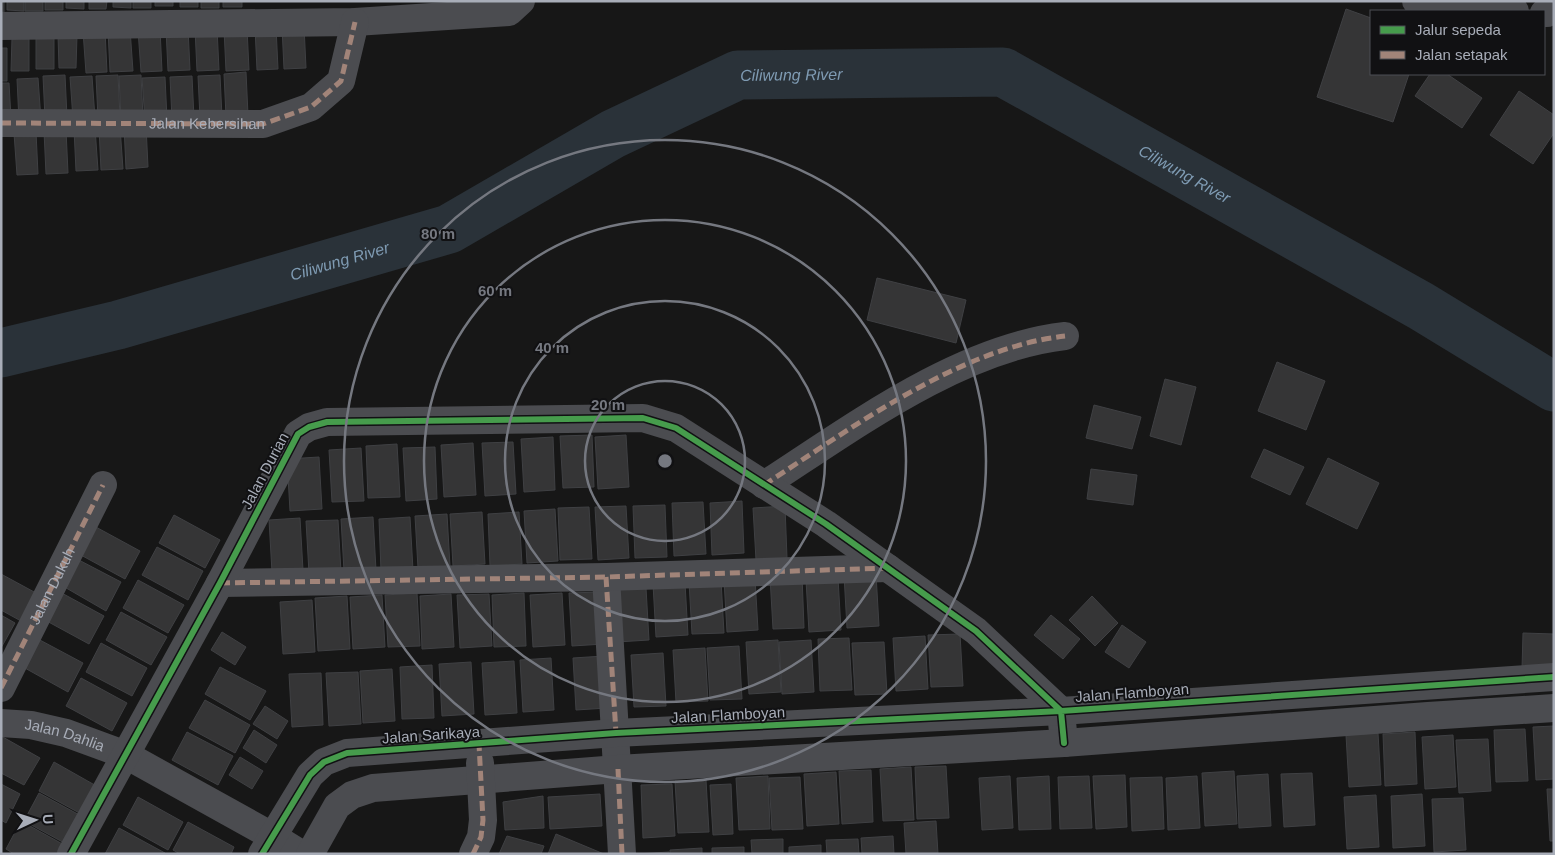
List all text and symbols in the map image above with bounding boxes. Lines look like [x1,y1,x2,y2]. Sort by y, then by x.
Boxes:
legend [1370,10,1545,75]
text: Jalur sepeda [1415,21,1502,38]
text: Jalan setapak [1415,46,1508,63]
water label: Ciliwung River [740,66,843,84]
street label: Jalan Kebersihan [149,115,265,132]
water label: Ciliwung River [1136,142,1234,207]
text: 80 m [421,225,455,242]
water label: Ciliwung River [288,239,392,284]
text: 60 m [478,282,512,299]
text: 40 m [535,339,569,356]
text: 20 m [591,396,625,413]
street label: Jalan Durian [237,430,292,512]
centre of rings [656,452,674,470]
street label: Jalan Dukuh [25,545,78,627]
street label: Jalan Flamboyan [1074,680,1190,705]
street label: Jalan Flamboyan [670,703,785,726]
street label: Jalan Dahlia [24,716,108,755]
street label: Jalan Sarikaya [381,723,481,746]
north arrow [10,795,60,845]
text: U [40,813,56,825]

